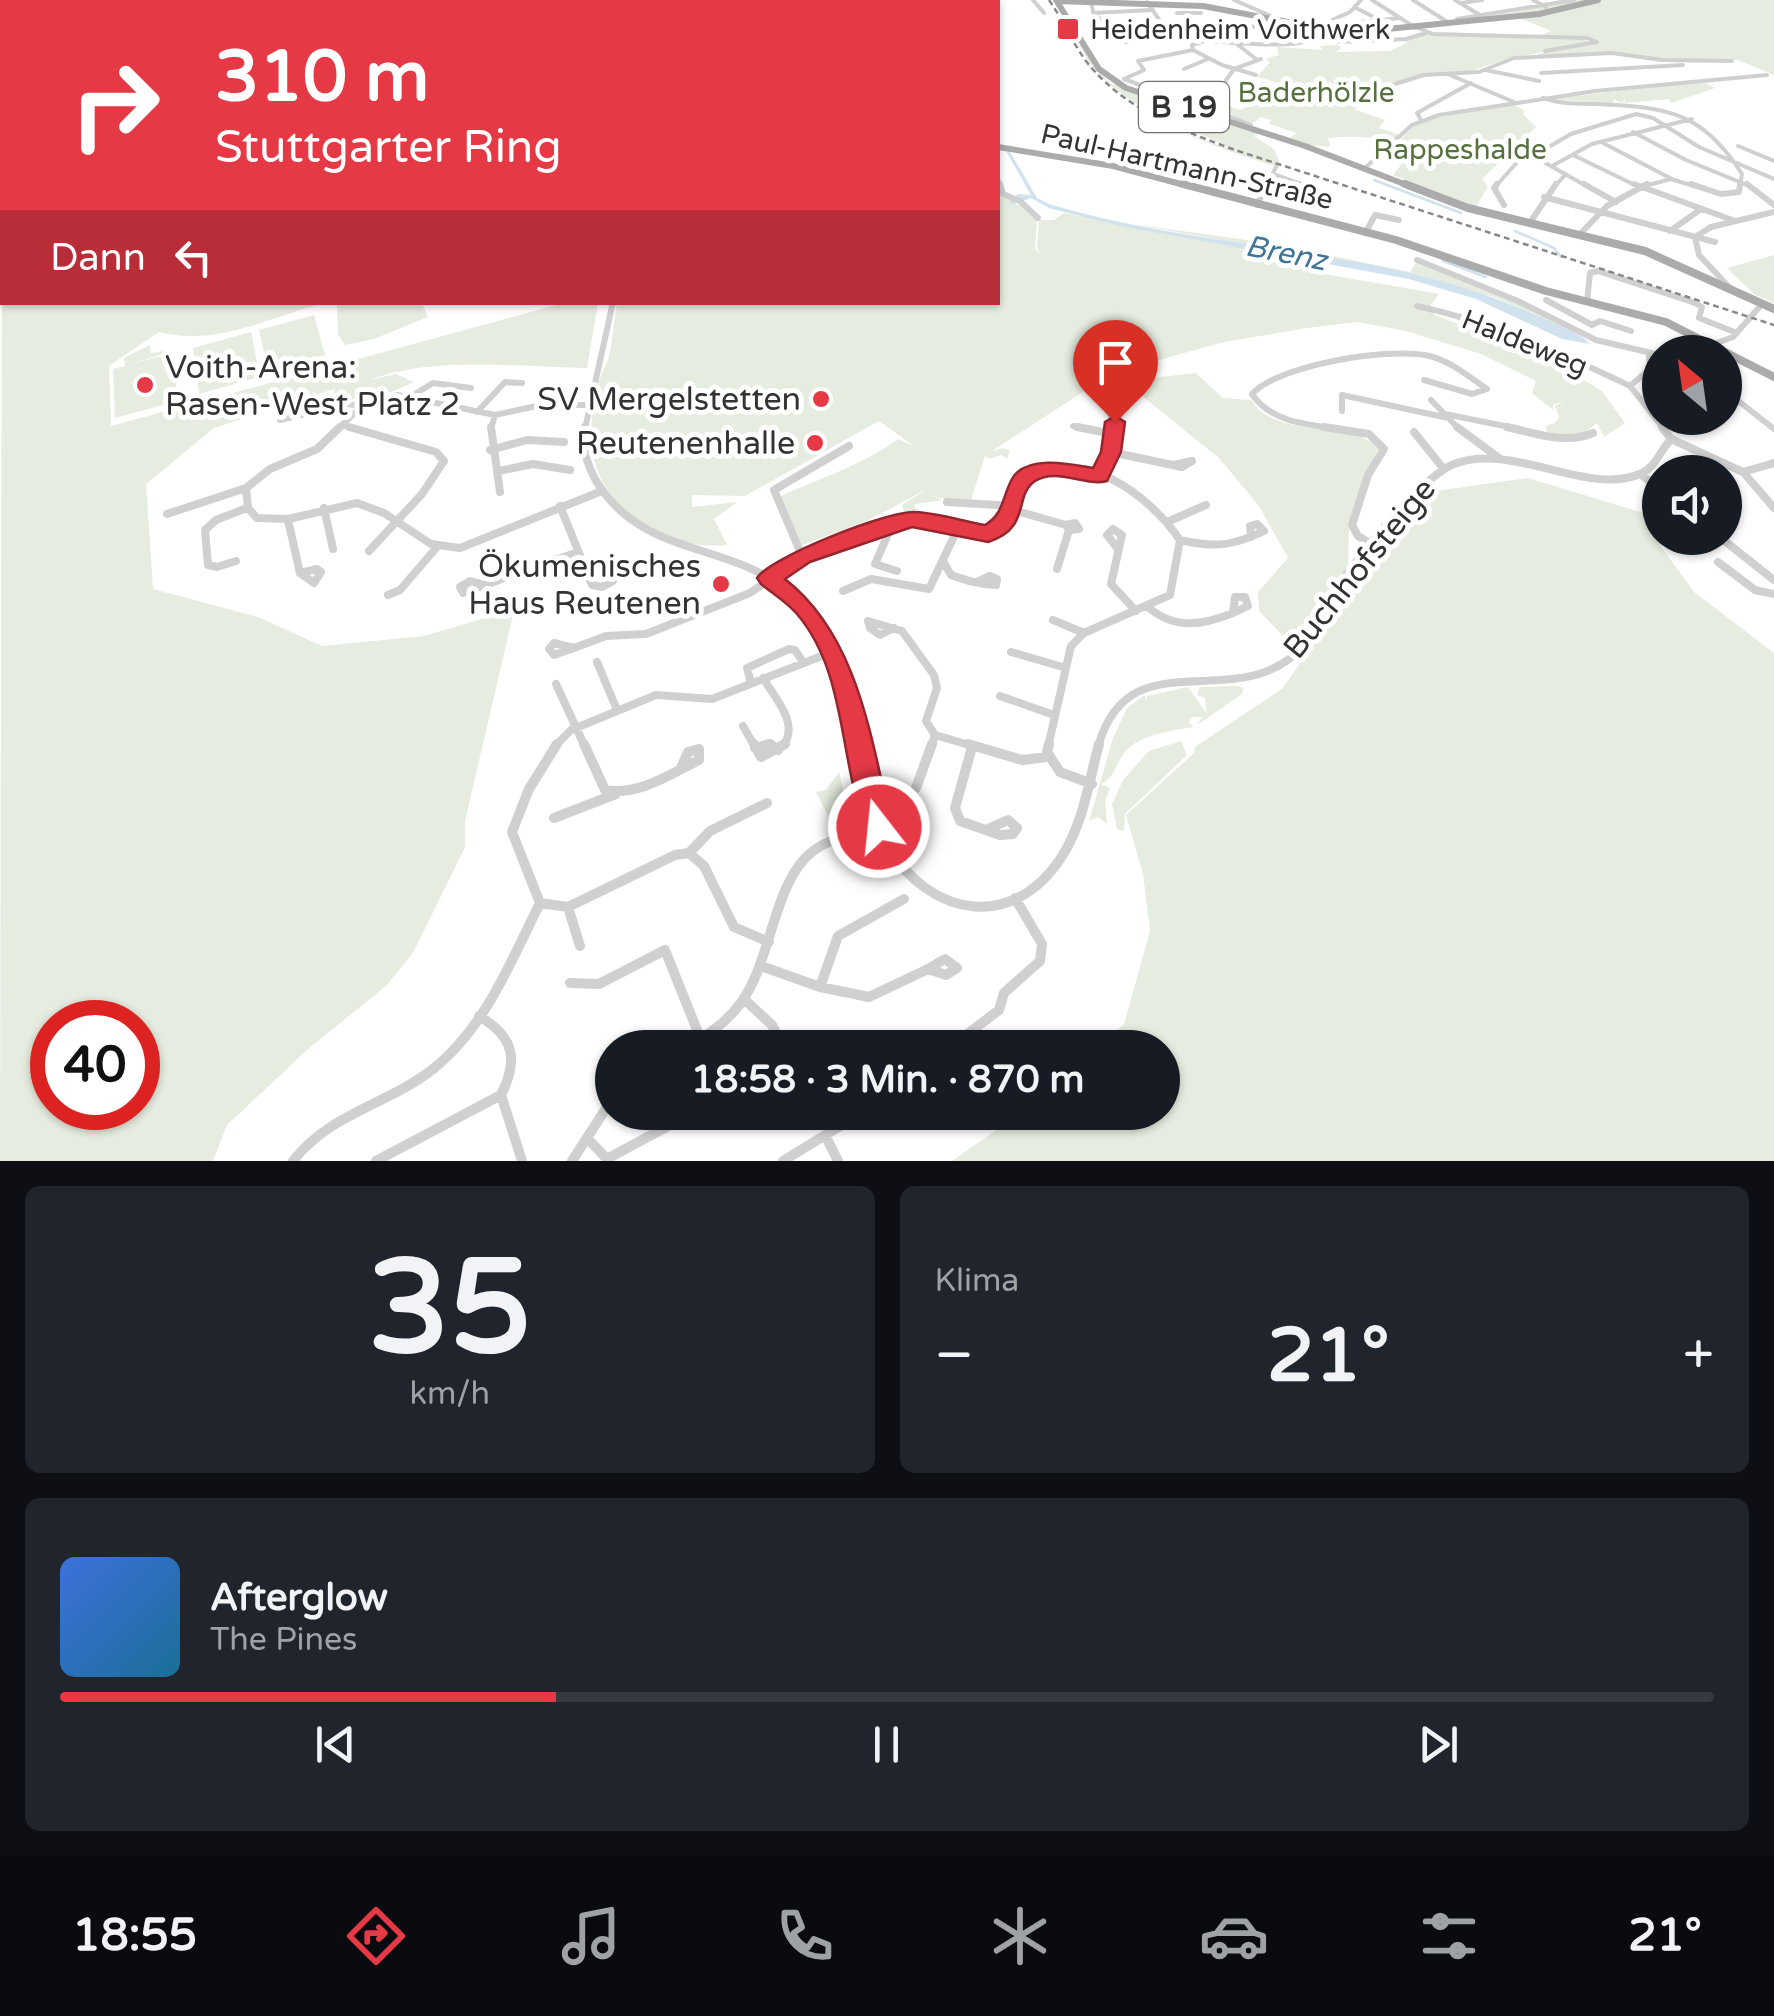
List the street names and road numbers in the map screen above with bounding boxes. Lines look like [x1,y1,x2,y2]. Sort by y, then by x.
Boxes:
road number: B 19 [1139,82,1229,132]
street label: Paul-Hartmann-Straße [1037,117,1336,217]
street label: Haldeweg [1457,302,1593,384]
street label: Buchhofsteige [1276,471,1444,666]

